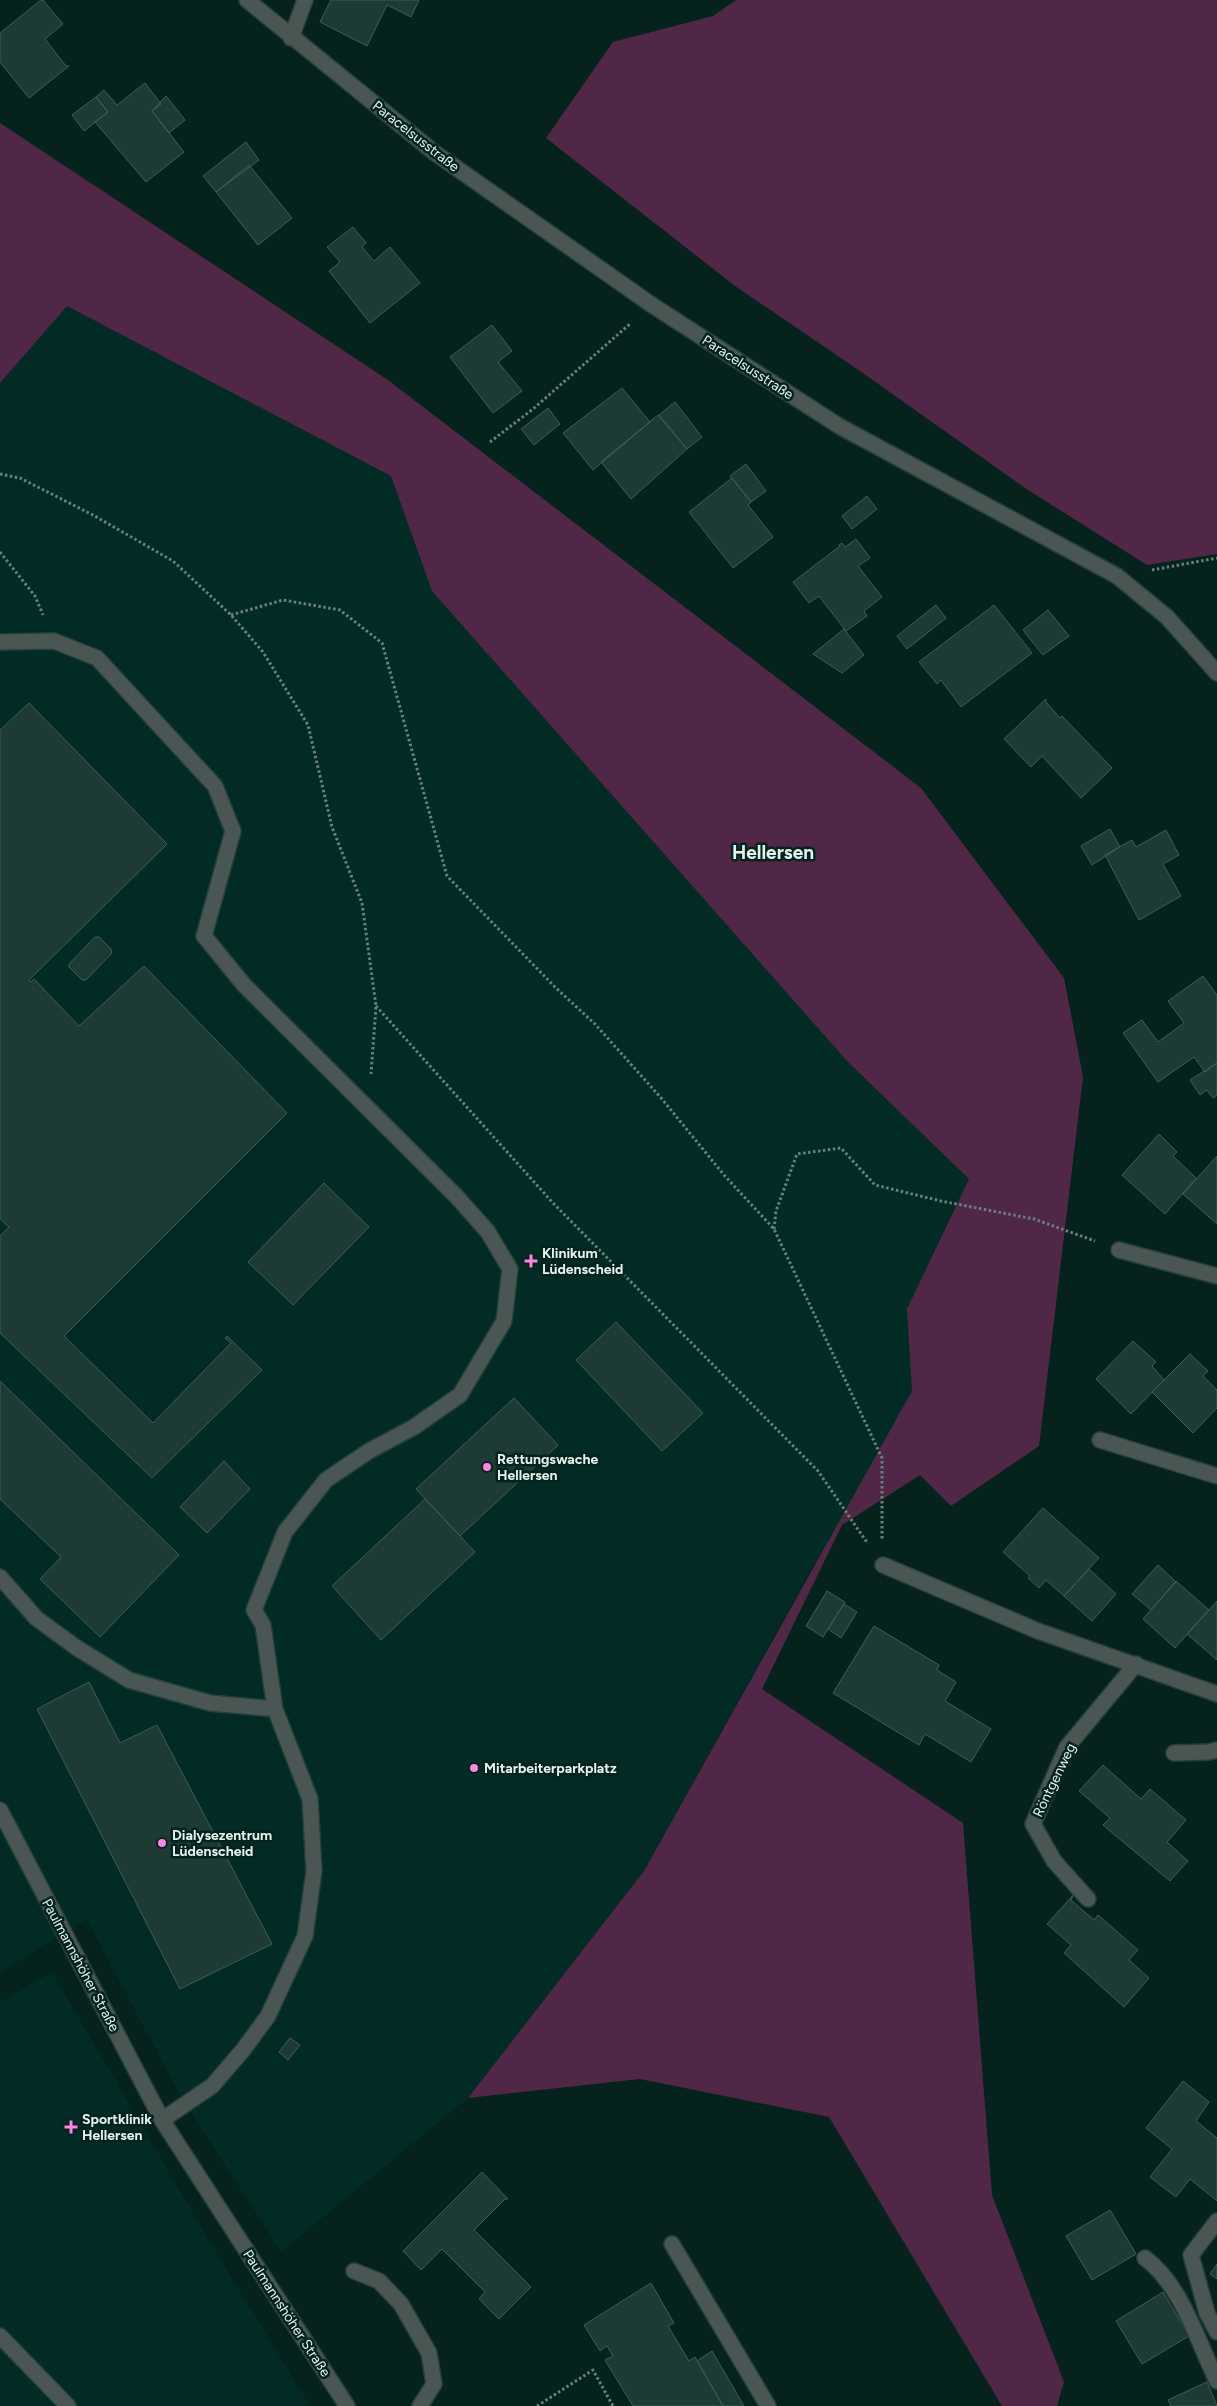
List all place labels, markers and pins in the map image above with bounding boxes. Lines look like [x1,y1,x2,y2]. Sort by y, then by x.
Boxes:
place label: Klinikum Lüdenscheid [542,1245,623,1278]
marker: Klinikum Lüdenscheid [524,1254,538,1268]
place label: Rettungswache Hellersen [497,1451,598,1484]
marker: Rettungswache Hellersen [481,1461,493,1473]
place label: Mitarbeiterparkplatz [484,1760,617,1777]
marker: Mitarbeiterparkplatz [468,1762,480,1774]
place label: Dialysezentrum Lüdenscheid [172,1827,272,1860]
marker: Dialysezentrum Lüdenscheid [156,1837,168,1849]
place label: Sportklinik Hellersen [82,2111,152,2144]
marker: Sportklinik Hellersen [64,2120,78,2134]

